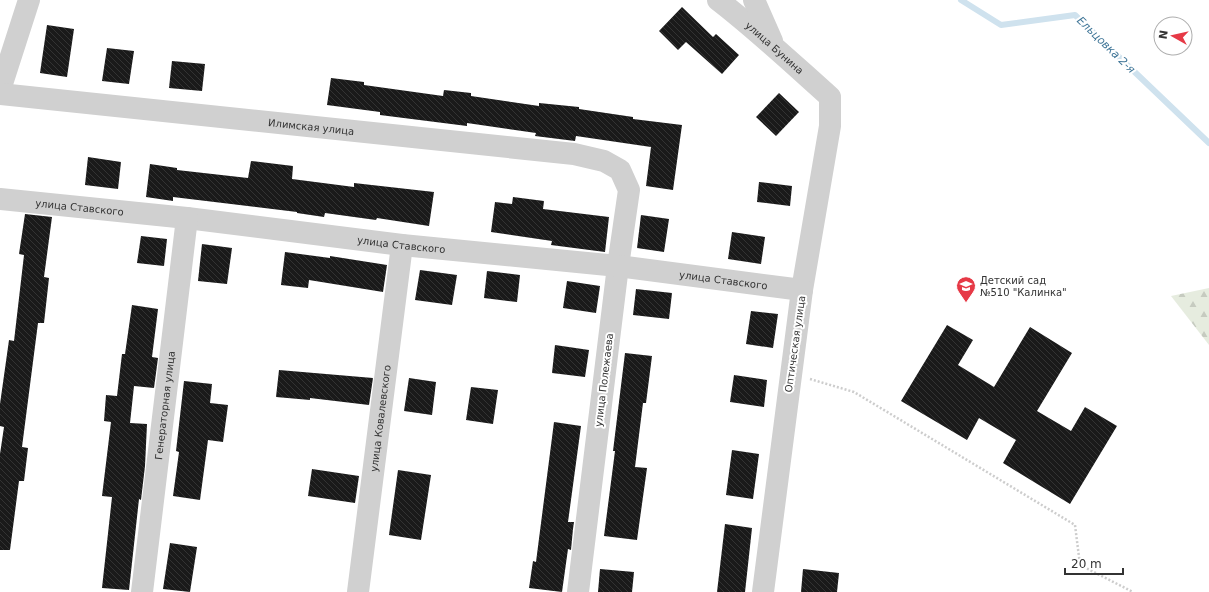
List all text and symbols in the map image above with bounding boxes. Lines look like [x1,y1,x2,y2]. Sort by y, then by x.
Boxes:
water label: Ельцовка 2-я [1074,14,1138,76]
north arrow [1153,16,1193,56]
street label: улица Бунина [743,19,806,76]
text: N [1157,29,1171,40]
street label: Илимская улица [268,117,355,137]
street label: улица Ставского [35,197,124,217]
street label: улица Ставского [357,234,446,255]
street label: улица Ставского [679,269,768,291]
school or university icon: Детский сад №510 "Калинка" [955,275,977,303]
place label: Детский сад №510 "Калинка" [980,275,1067,298]
street label: Оптическая улица [783,295,807,393]
street label: улица Полежаева [593,332,615,428]
street label: Генераторная улица [152,350,176,460]
street label: улица Ковалевского [368,364,392,473]
scale bar [1065,550,1123,576]
text: 20 m [1071,557,1102,571]

